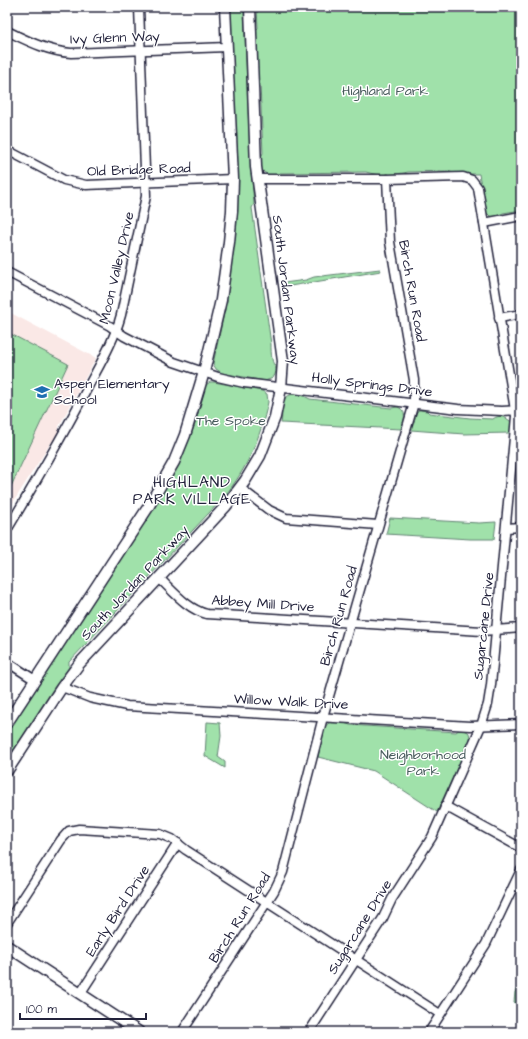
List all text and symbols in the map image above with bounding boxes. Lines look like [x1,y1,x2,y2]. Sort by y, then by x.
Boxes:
street label: Ivy Glenn Way [70,26,160,50]
park label: Highland Park [342,81,429,101]
street label: Old Bridge Road [87,158,191,182]
street label: Moon Valley Drive [94,209,140,326]
street label: South Jordan Parkway [267,214,305,366]
street label: Birch Run Road [393,239,431,343]
street label: Holly Springs Drive [311,368,434,402]
place label: Aspen Elementary School [54,374,170,410]
school or university icon: Aspen Elementary School [33,383,51,401]
park label: The Spoke [196,411,266,431]
district label: HIGHLAND PARK VILLAGE [133,472,251,510]
street label: South Jordan Parkway [76,521,194,645]
street label: Birch Run Road [315,564,363,668]
street label: Sugarcane Drive [468,571,500,681]
street label: Abbey Mill Drive [211,590,315,618]
street label: Willow Walk Drive [233,689,349,715]
park label: Neighborhood Park [380,745,466,781]
street label: Early Bird Drive [81,861,155,960]
street label: Birch Run Road [204,869,276,967]
street label: Sugarcane Drive [323,876,397,978]
scale bar [20,995,146,1021]
text: 100 m [26,1001,57,1018]

